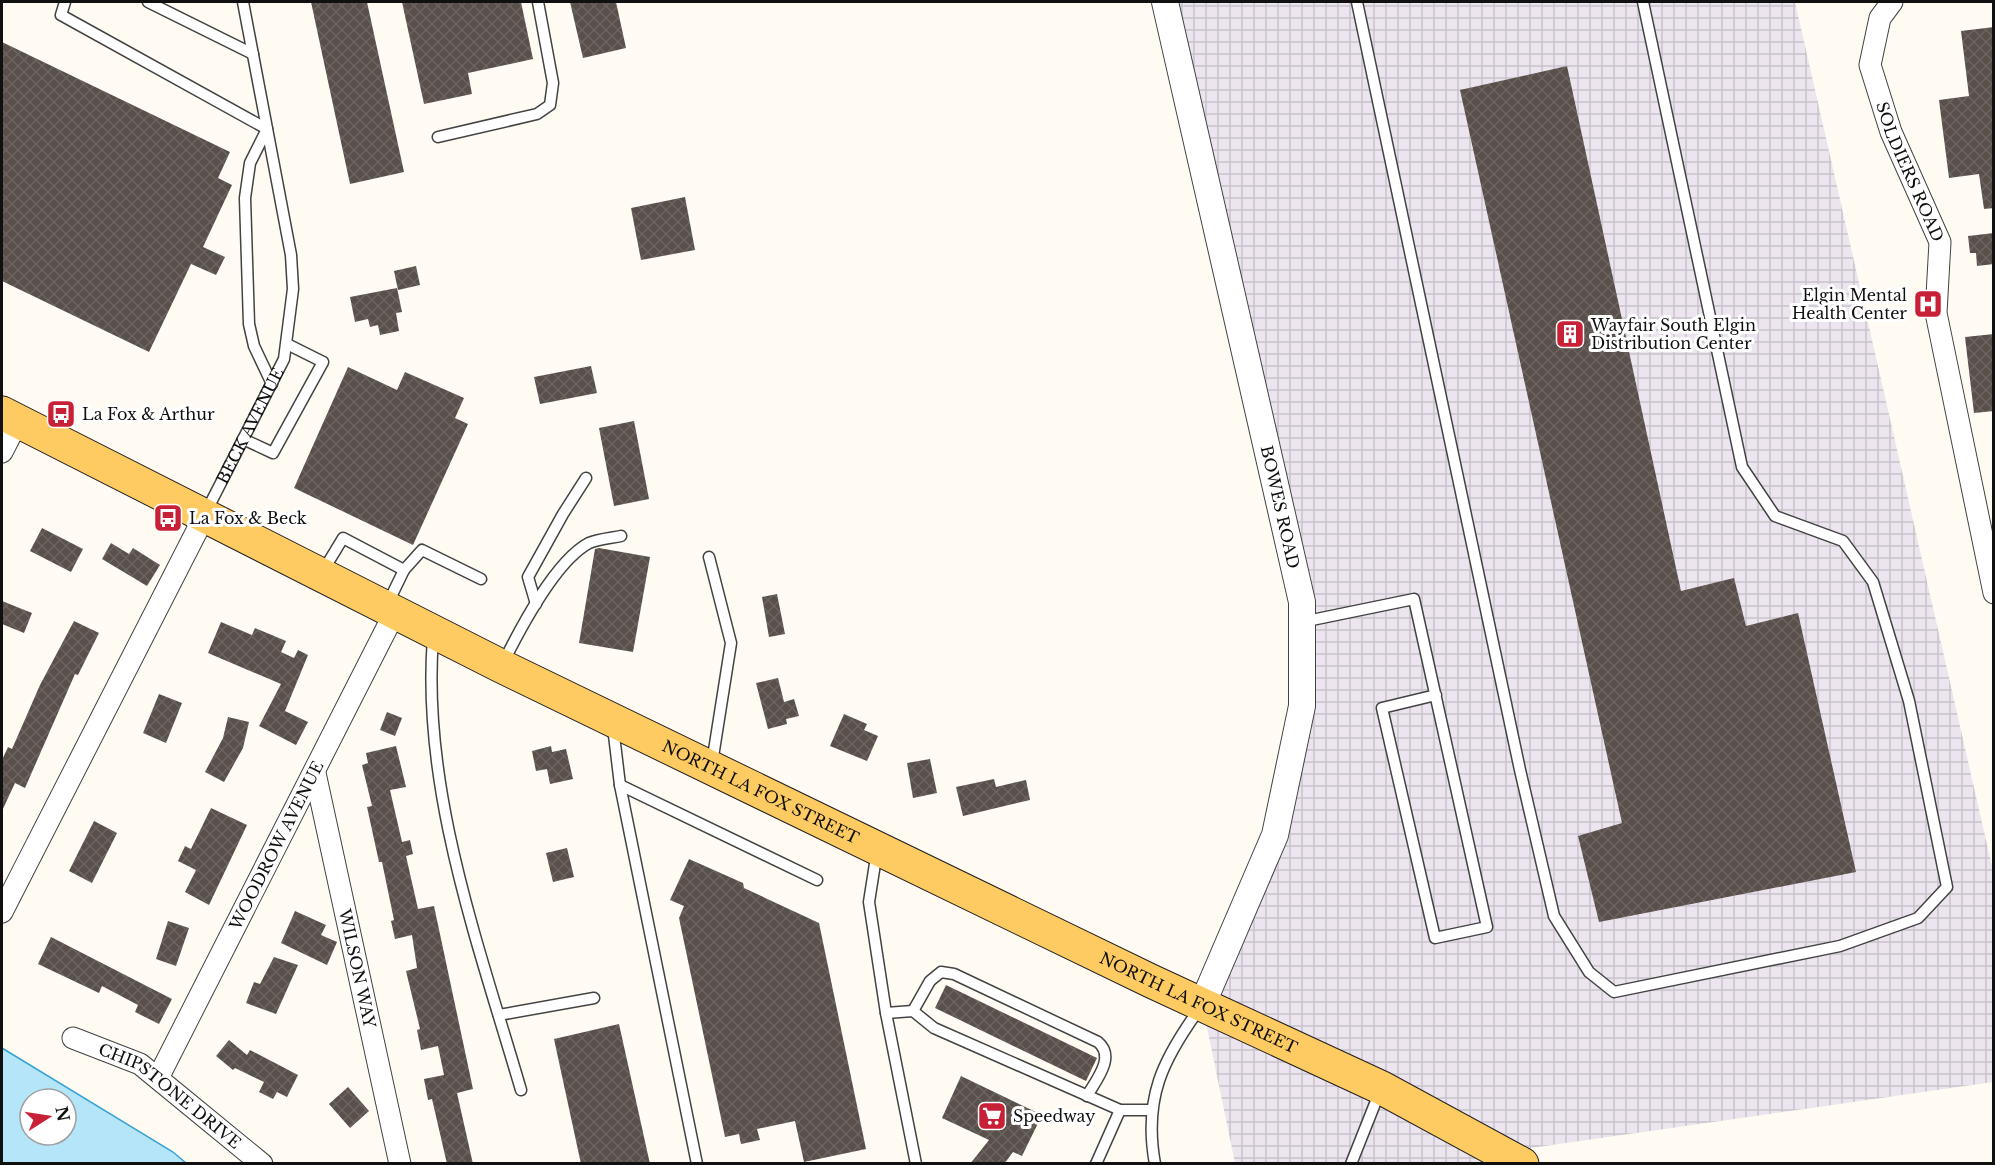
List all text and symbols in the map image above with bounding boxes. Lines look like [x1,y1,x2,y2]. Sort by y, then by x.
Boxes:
street label: SOLDIERS ROAD [1872,99,1948,245]
place label: Elgin Mental Health Center [1792,285,1907,323]
hospital icon: Elgin Mental Health Center [1912,288,1944,320]
place label: Wayfair South Elgin Distribution Center [1590,315,1756,353]
building icon: Wayfair South Elgin Distribution Center [1554,318,1586,350]
street label: BECK AVENUE [212,364,288,487]
bus stop icon: La Fox & Arthur [45,398,77,430]
place label: La Fox & Arthur [82,404,215,424]
street label: BOWES ROAD [1257,443,1304,571]
bus stop icon: La Fox & Beck [152,502,184,534]
place label: La Fox & Beck [189,508,307,528]
street label: NORTH LA FOX STREET [659,736,862,848]
street label: WOODROW AVENUE [225,758,328,934]
street label: WILSON WAY [335,906,380,1030]
street label: NORTH LA FOX STREET [1096,948,1301,1057]
street label: CHIPSTONE DRIVE [96,1039,245,1153]
north arrow [18,1087,78,1147]
supermarket icon: Speedway [976,1100,1008,1132]
text: N [51,1104,74,1123]
place label: Speedway [1013,1106,1096,1126]

